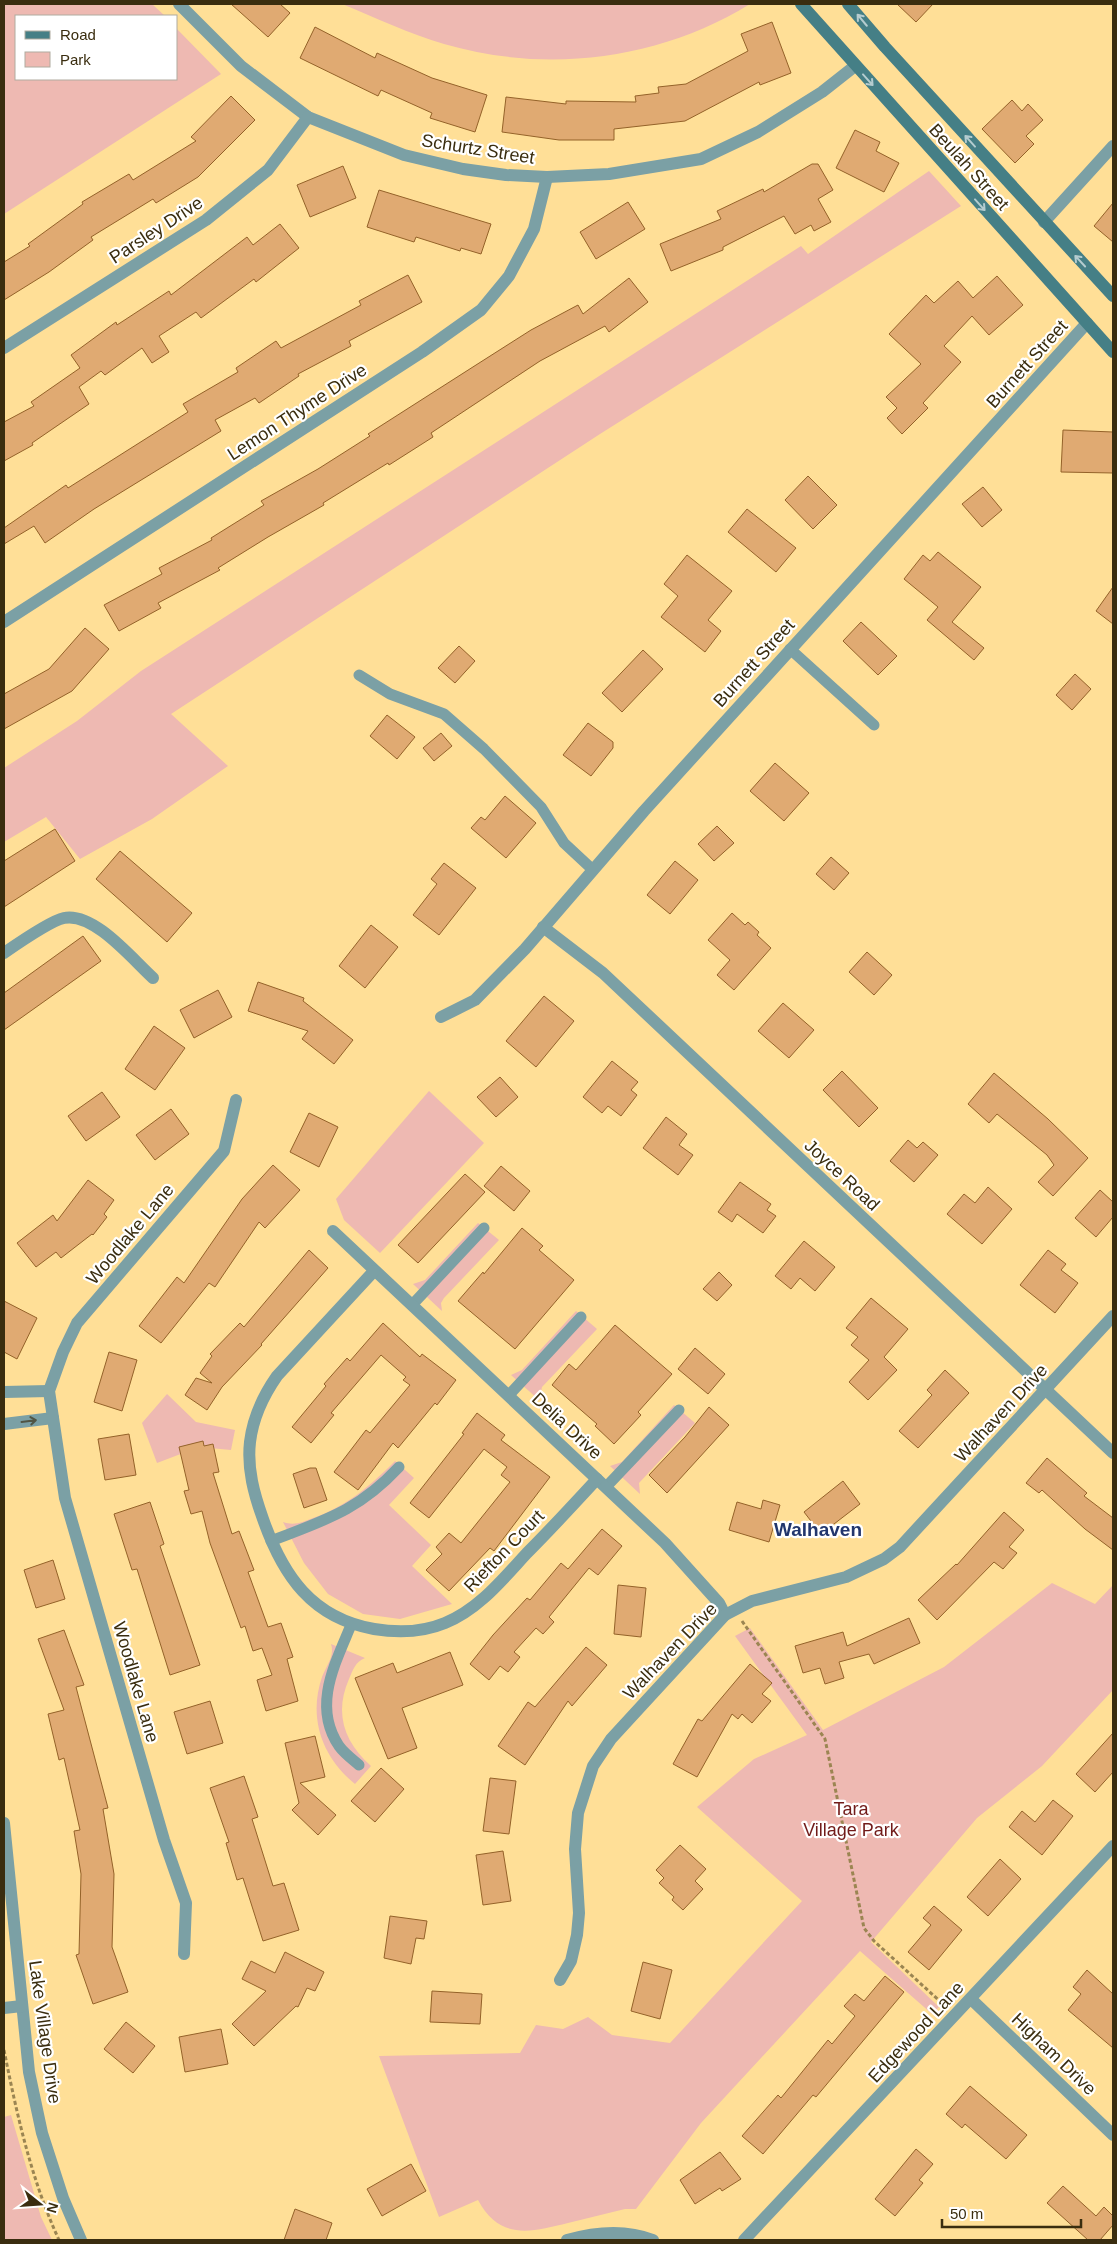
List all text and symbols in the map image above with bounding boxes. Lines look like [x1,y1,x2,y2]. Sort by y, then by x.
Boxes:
one-way arrow [856,14,867,27]
legend [15,15,178,80]
text: Road [60,26,96,43]
text: Park [60,51,91,68]
one-way arrow [862,74,874,87]
street label: Beulah Street [925,120,1013,214]
street label: Schurtz Street [420,130,536,168]
one-way arrow [964,134,976,147]
street label: Parsley Drive [106,192,206,268]
one-way arrow [974,198,986,211]
one-way arrow [1074,254,1086,267]
street label: Burnett Street [982,316,1072,412]
street label: Lemon Thyme Drive [224,360,370,464]
street label: Burnett Street [709,615,799,711]
street label: Joyce Road [800,1135,884,1215]
street label: Woodlake Lane [82,1180,178,1288]
street label: Walhaven Drive [951,1360,1051,1466]
street label: Delia Drive [528,1389,606,1463]
one-way arrow [20,1416,36,1426]
street label: Riefton Court [460,1506,548,1596]
district label: Walhaven [774,1519,862,1540]
street label: Walhaven Drive [619,1599,721,1703]
street label: Woodlake Lane [109,1619,163,1745]
park label: Tara Village Park [803,1799,900,1840]
street label: Lake Village Drive [25,1959,65,2105]
street label: Edgewood Lane [864,1978,968,2086]
street label: Higham Drive [1008,2009,1100,2099]
north arrow [15,2179,65,2229]
scale bar [942,2196,1081,2228]
text: N [43,2201,62,2215]
text: 50 m [950,2205,983,2222]

